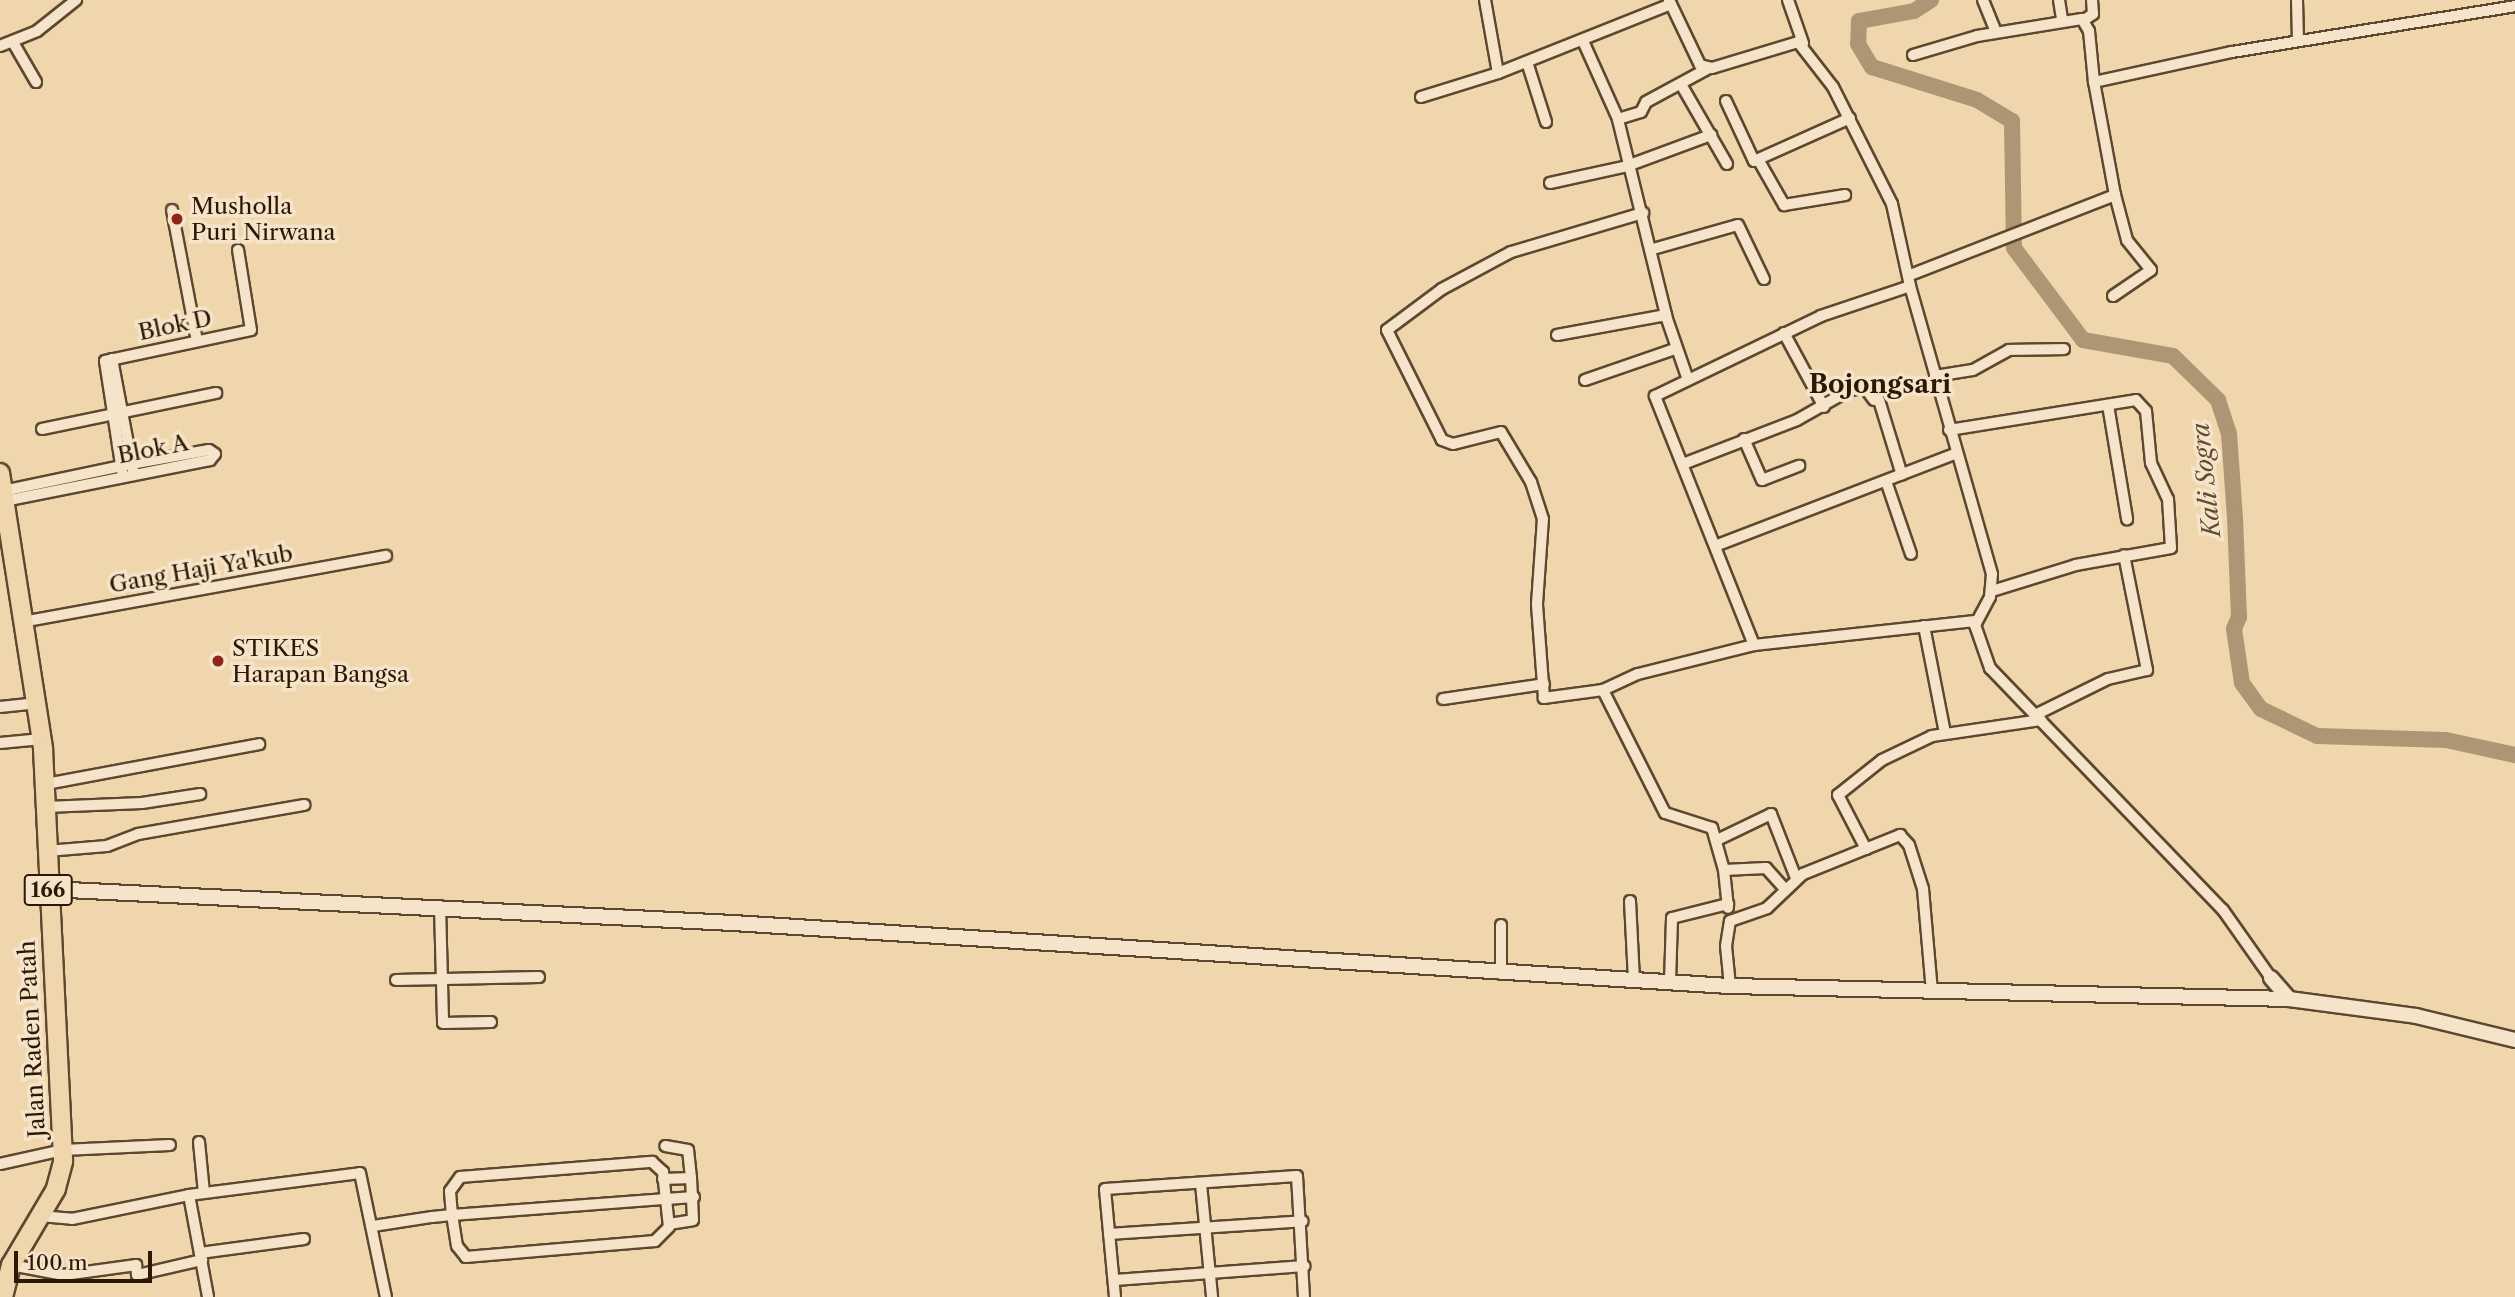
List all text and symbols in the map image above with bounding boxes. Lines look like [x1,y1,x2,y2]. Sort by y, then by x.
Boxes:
place label: Musholla Puri Nirwana [191,192,336,246]
marker: Musholla Puri Nirwana [169,211,185,227]
street label: Blok D [135,304,215,346]
district label: Bojongsari [1809,369,1951,401]
water label: Kali Sogra [2186,422,2226,538]
street label: Blok A [114,428,192,470]
street label: Gang Haji Ya'kub [107,539,295,599]
place label: STIKES Harapan Bangsa [232,634,409,688]
marker: STIKES Harapan Bangsa [210,653,226,669]
road number: 166 [23,872,72,908]
street label: Jalan Raden Patah [13,940,51,1138]
scale bar [18,1238,156,1282]
text: 100 m [27,1250,88,1275]

